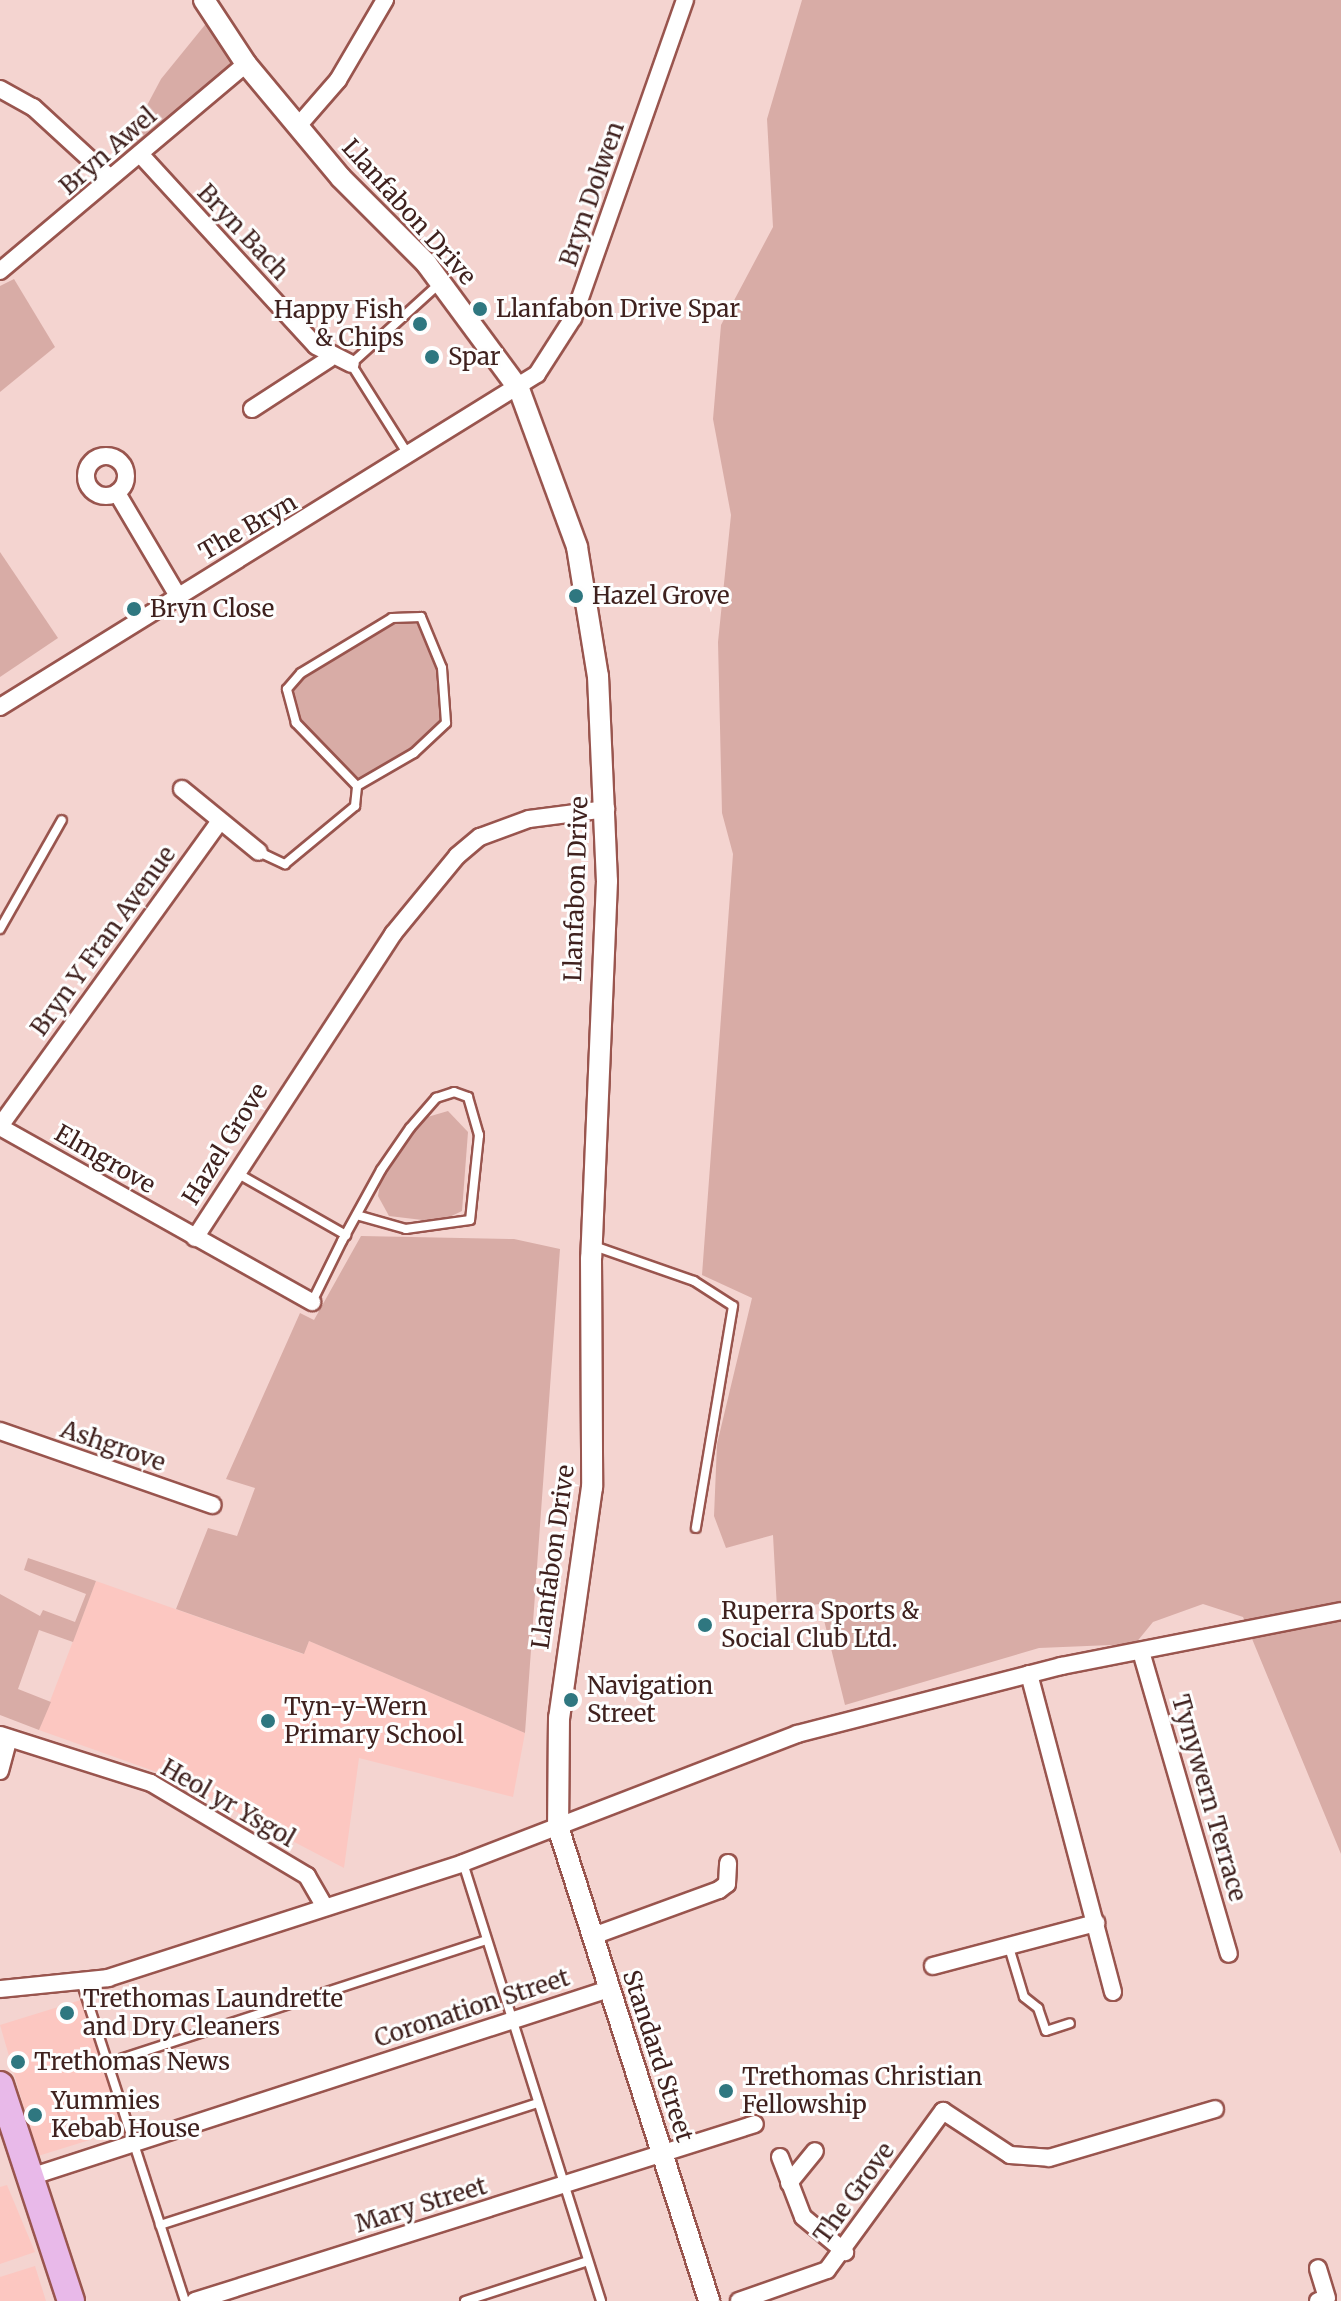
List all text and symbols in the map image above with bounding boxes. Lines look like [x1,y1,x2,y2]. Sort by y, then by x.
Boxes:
street label: Bryn Awel [54,101,162,201]
street label: Bryn Dolwen [554,118,630,270]
street label: Llanfabon Drive [336,133,482,291]
street label: Bryn Bach [192,178,294,286]
place label: Llanfabon Drive Spar [496,295,740,323]
place label: Happy Fish & Chips [274,296,404,352]
marker: Llanfabon Drive Spar [471,300,489,318]
marker: Happy Fish & Chips [411,315,429,333]
place label: Spar [448,343,501,371]
marker: Spar [423,348,441,366]
street label: The Bryn [194,488,302,566]
place label: Hazel Grove [592,582,730,610]
marker: Hazel Grove [567,587,585,605]
place label: Bryn Close [150,595,274,623]
marker: Bryn Close [125,600,143,618]
street label: Llanfabon Drive [558,796,594,982]
street label: Bryn Y Fran Avenue [25,841,181,1041]
street label: Hazel Grove [176,1078,274,1210]
street label: Elmgrove [50,1119,160,1199]
street label: Ashgrove [57,1415,169,1477]
street label: Llanfabon Drive [526,1463,580,1651]
place label: Ruperra Sports & Social Club Ltd. [721,1597,919,1653]
marker: Ruperra Sports & Social Club Ltd. [696,1616,714,1634]
place label: Navigation Street [587,1672,713,1728]
marker: Navigation Street [562,1691,580,1709]
street label: Tynywern Terrace [1166,1691,1252,1905]
place label: Tyn-y-Wern Primary School [284,1693,464,1749]
marker: Tyn-y-Wern Primary School [259,1712,277,1730]
street label: Heol yr Ysgol [156,1753,300,1853]
street label: Coronation Street [371,1963,573,2053]
street label: Standard Street [617,1967,699,2145]
place label: Trethomas Laundrette and Dry Cleaners [83,1985,343,2041]
marker: Trethomas Laundrette and Dry Cleaners [58,2004,76,2022]
place label: Trethomas News [34,2048,230,2076]
marker: Trethomas News [9,2053,27,2071]
place label: Trethomas Christian Fellowship [742,2063,982,2119]
marker: Trethomas Christian Fellowship [717,2082,735,2100]
place label: Yummies Kebab House [51,2087,200,2143]
marker: Yummies Kebab House [26,2106,44,2124]
street label: The Grove [808,2137,900,2249]
street label: Mary Street [352,2171,490,2239]

